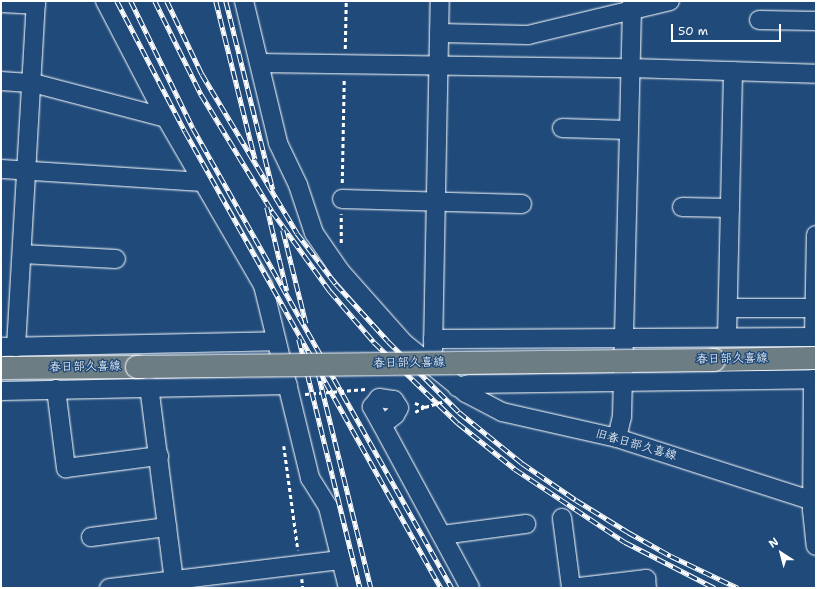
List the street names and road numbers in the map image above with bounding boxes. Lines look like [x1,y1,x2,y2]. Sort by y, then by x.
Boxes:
street label: 春日部久喜線 [696,351,768,367]
street label: 春日部久喜線 [373,355,445,371]
street label: 春日部久喜線 [49,359,121,375]
street label: 旧春日部久喜線 [594,427,678,463]

